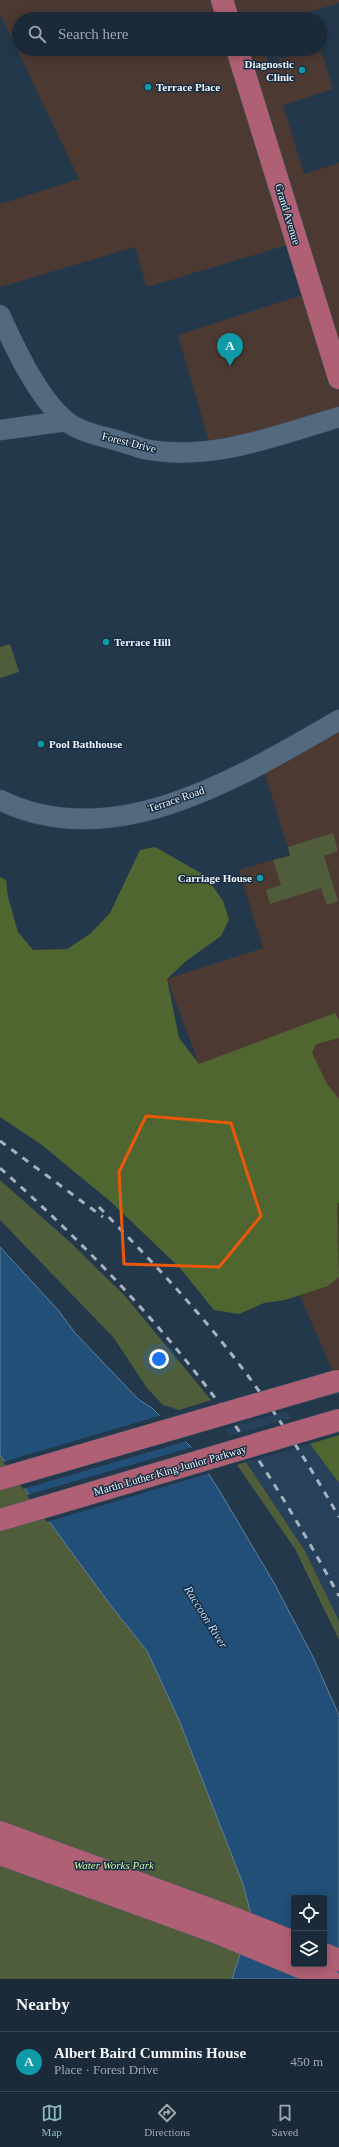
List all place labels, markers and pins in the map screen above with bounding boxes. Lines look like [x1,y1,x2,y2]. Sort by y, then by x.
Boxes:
place label: Diagnostic Clinic [245,58,294,83]
marker: Diagnostic Clinic [297,65,307,75]
place label: Terrace Place [156,81,220,93]
marker: Terrace Place [143,82,153,92]
pin: A [217,333,243,366]
place label: Terrace Hill [114,636,171,648]
marker: Terrace Hill [101,637,111,647]
place label: Pool Bathhouse [49,738,122,750]
marker: Pool Bathhouse [36,739,46,749]
place label: Carriage House [178,872,252,884]
marker: Carriage House [255,873,265,883]

